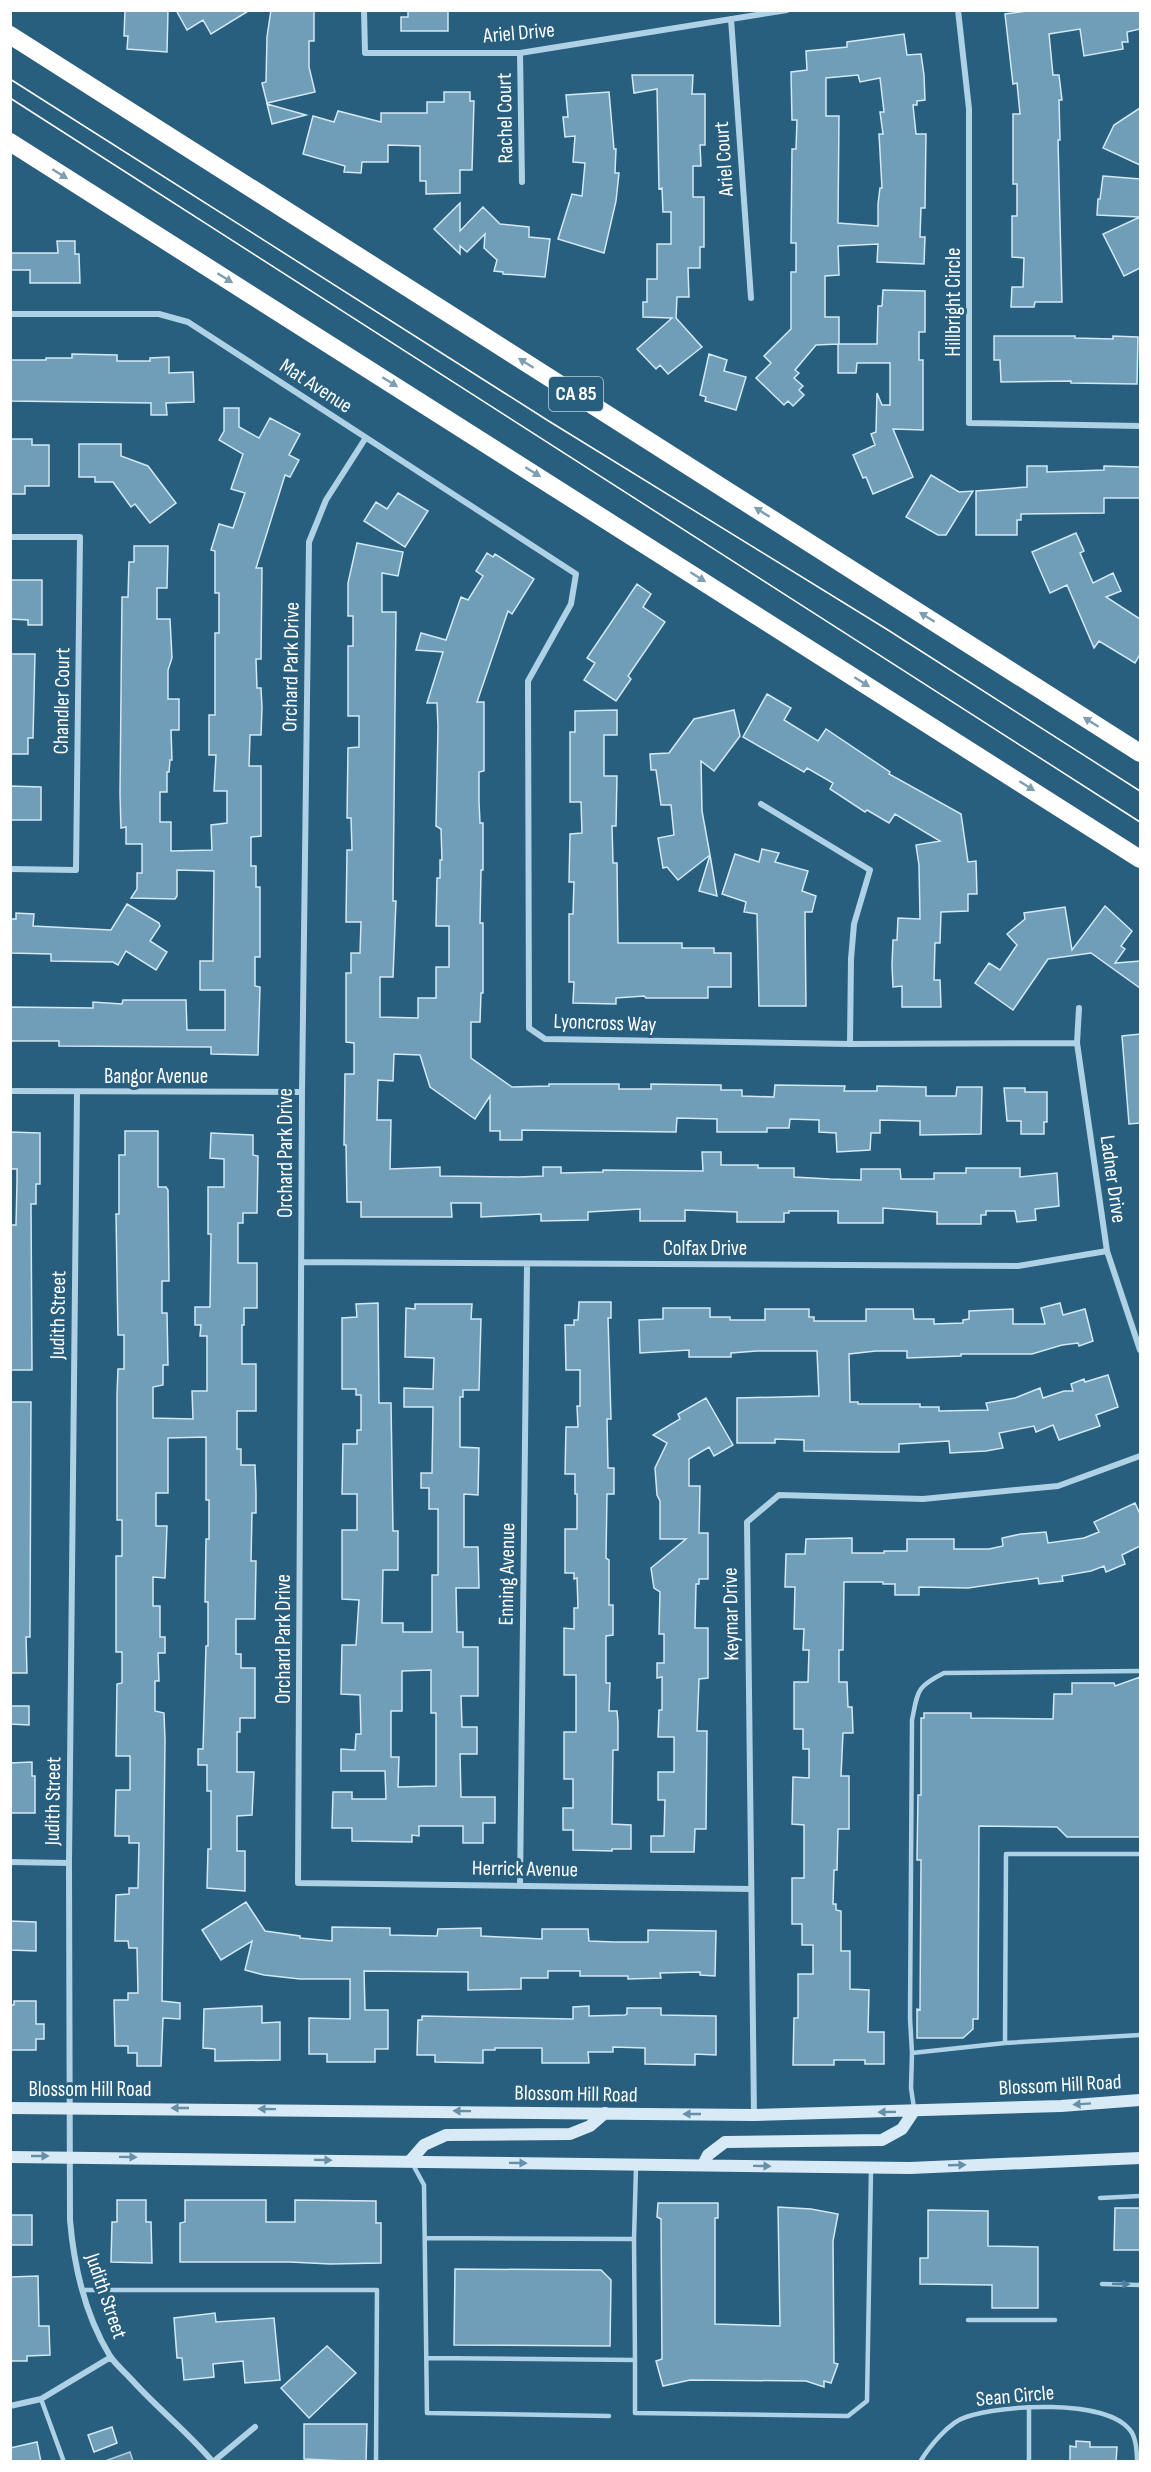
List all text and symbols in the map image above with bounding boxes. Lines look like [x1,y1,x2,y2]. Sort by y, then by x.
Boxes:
street label: Ariel Drive [481,17,556,49]
street label: Rachel Court [492,72,518,164]
street label: Ariel Court [709,121,739,198]
one-way arrow [52,168,68,179]
street label: Hillbright Circle [941,248,966,356]
one-way arrow [217,272,233,283]
street label: Mat Avenue [275,353,357,419]
one-way arrow [518,357,535,368]
one-way arrow [382,376,398,387]
road number: CA 85 [549,377,603,411]
one-way arrow [525,467,541,478]
one-way arrow [754,507,770,518]
one-way arrow [690,571,706,582]
street label: Orchard Park Drive [277,602,305,732]
one-way arrow [919,611,935,623]
street label: Chandler Court [49,647,75,755]
one-way arrow [854,676,870,687]
one-way arrow [1083,716,1099,727]
one-way arrow [1019,781,1035,792]
street label: Lyoncross Way [553,1009,657,1037]
street label: Bangor Avenue [104,1064,208,1089]
street label: Orchard Park Drive [273,1088,298,1218]
street label: Ladner Drive [1094,1134,1132,1224]
street label: Colfax Drive [663,1236,747,1261]
street label: Judith Street [45,1270,71,1361]
street label: Enning Avenue [494,1522,520,1626]
street label: Keymar Drive [718,1567,744,1661]
street label: Orchard Park Drive [271,1574,296,1704]
street label: Judith Street [40,1756,66,1847]
street label: Herrick Avenue [472,1856,578,1882]
street label: Blossom Hill Road [998,2069,1122,2101]
street label: Blossom Hill Road [28,2077,152,2102]
street label: Blossom Hill Road [514,2080,638,2108]
one-way arrow [1073,2099,1092,2109]
one-way arrow [170,2103,189,2113]
one-way arrow [258,2104,277,2114]
one-way arrow [453,2107,472,2116]
one-way arrow [878,2107,897,2116]
one-way arrow [683,2109,702,2119]
one-way arrow [31,2151,50,2161]
one-way arrow [119,2152,138,2162]
one-way arrow [314,2155,333,2164]
one-way arrow [509,2158,528,2167]
one-way arrow [752,2161,771,2171]
one-way arrow [947,2161,966,2170]
street label: Judith Street [79,2249,132,2342]
one-way arrow [1112,2280,1131,2289]
street label: Sean Circle [975,2380,1055,2412]

